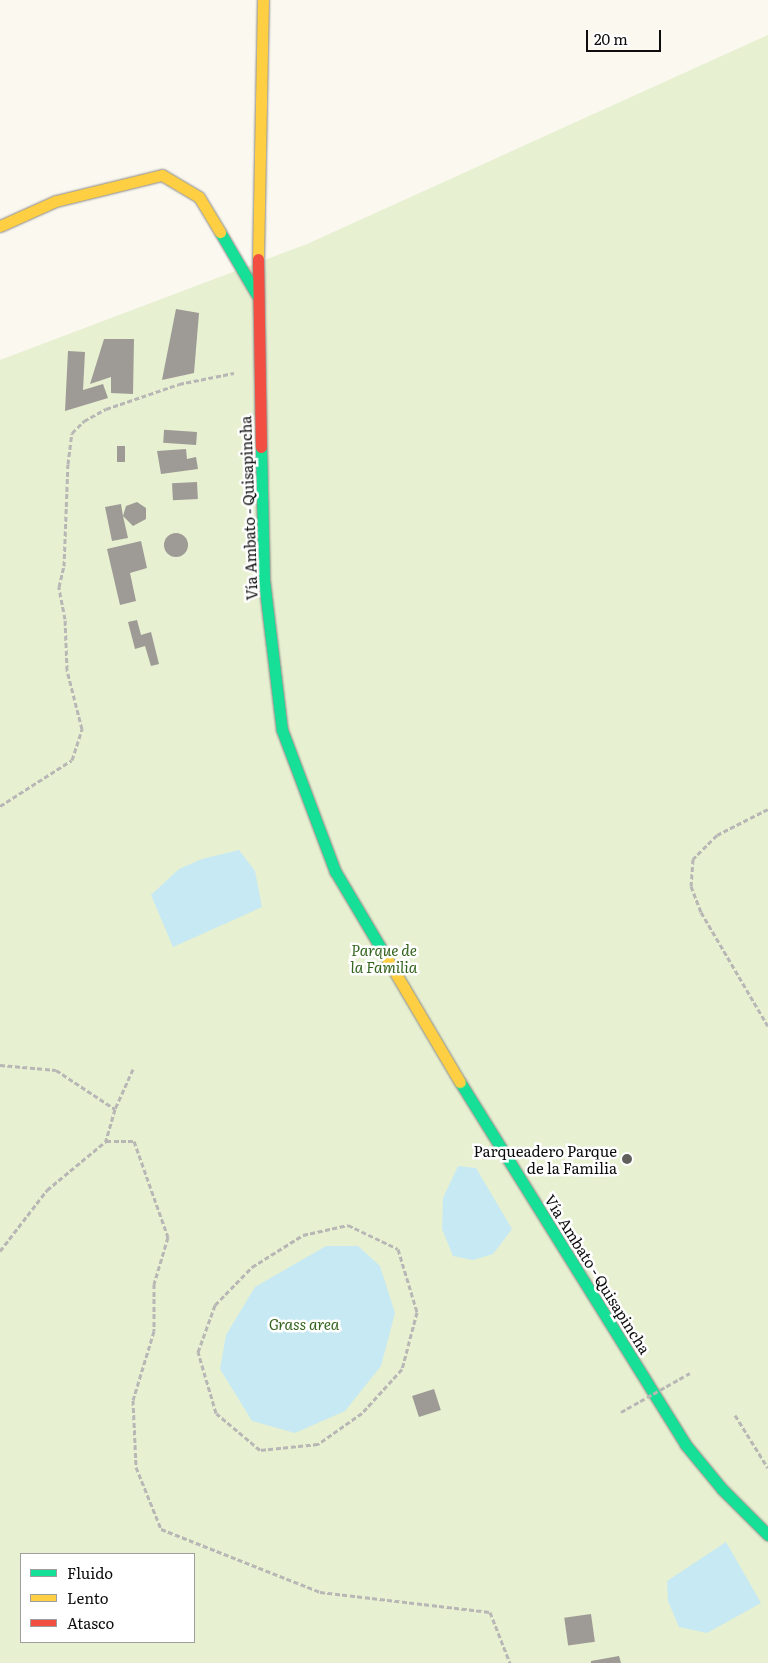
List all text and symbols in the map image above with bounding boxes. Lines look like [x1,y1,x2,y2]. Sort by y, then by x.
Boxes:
scale bar [588,20,663,52]
text: 20 m [594,27,628,50]
street label: Vía Ambato - Quisapincha [236,415,260,601]
park label: Parque de la Familia [351,940,417,975]
place label: Parqueadero Parque de la Familia [473,1141,617,1176]
marker: Parqueadero Parque de la Familia [621,1153,633,1165]
street label: Vía Ambato - Quisapincha [541,1191,655,1357]
park label: Grass area [269,1315,339,1333]
legend [20,1553,195,1643]
text: Fluido [67,1561,113,1584]
text: Lento [67,1586,108,1609]
text: Atasco [67,1611,114,1634]

